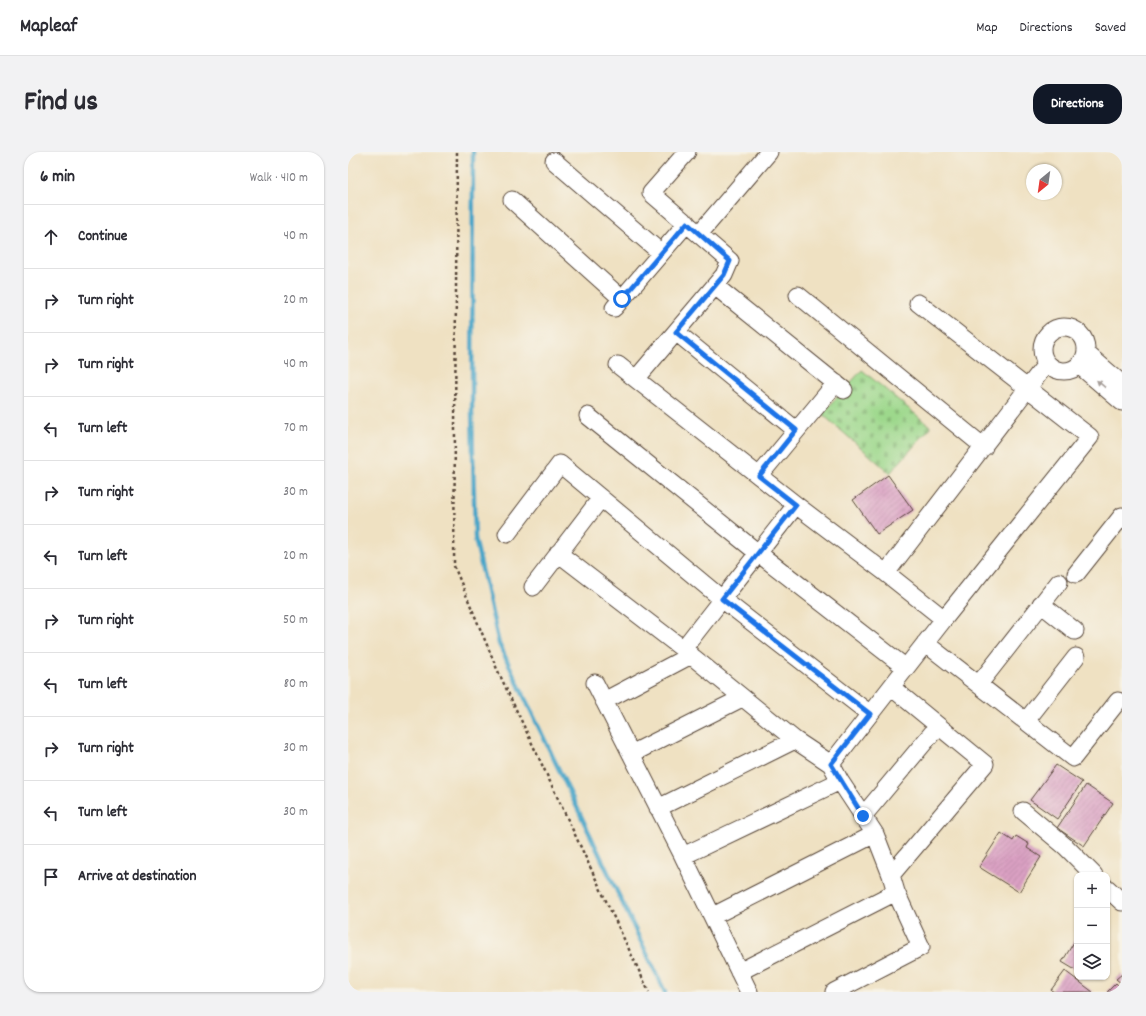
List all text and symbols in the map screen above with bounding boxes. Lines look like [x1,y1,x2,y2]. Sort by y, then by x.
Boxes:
text: Mapleaf [20,14,77,41]
text: Map [976,18,998,38]
text: Directions [1020,18,1073,38]
text: Saved [1095,18,1126,38]
text: Find us [24,84,98,124]
button: Directions [1033,84,1122,124]
north arrow [1026,164,1062,200]
text: 6 min [40,166,75,190]
text: Walk · 410 m [250,169,308,188]
icon: ahead [40,226,62,248]
text: Continue [78,226,127,248]
text: 40 m [284,227,308,246]
icon: right [40,290,62,312]
text: Turn right [78,290,134,312]
route start [613,290,631,308]
text: 20 m [283,291,308,310]
icon: right [40,354,62,376]
text: Turn right [78,354,134,376]
text: 40 m [284,355,308,374]
one-way arrow [1095,379,1106,388]
icon: left [40,418,62,440]
text: Turn left [78,418,127,440]
text: 70 m [284,419,308,438]
icon: right [40,482,62,504]
text: Turn right [78,482,134,504]
text: 30 m [283,483,308,502]
icon: left [40,546,62,568]
text: Turn left [78,546,127,568]
text: 20 m [283,547,308,566]
icon: right [40,610,62,632]
text: Turn right [78,610,134,632]
text: 50 m [283,611,308,630]
icon: left [40,674,62,696]
text: Turn left [78,674,127,696]
text: 80 m [284,675,308,694]
icon: right [40,738,62,760]
text: Turn right [78,738,134,760]
text: 30 m [283,739,308,758]
icon: left [40,802,62,824]
text: Turn left [78,802,127,824]
text: 30 m [283,803,308,822]
route end [854,807,872,825]
icon: arrive [40,866,62,888]
text: Arrive at destination [78,866,196,888]
map controls [1074,872,1110,980]
button: + [1074,872,1110,908]
button: − [1074,908,1110,944]
button: layers [1074,944,1110,980]

